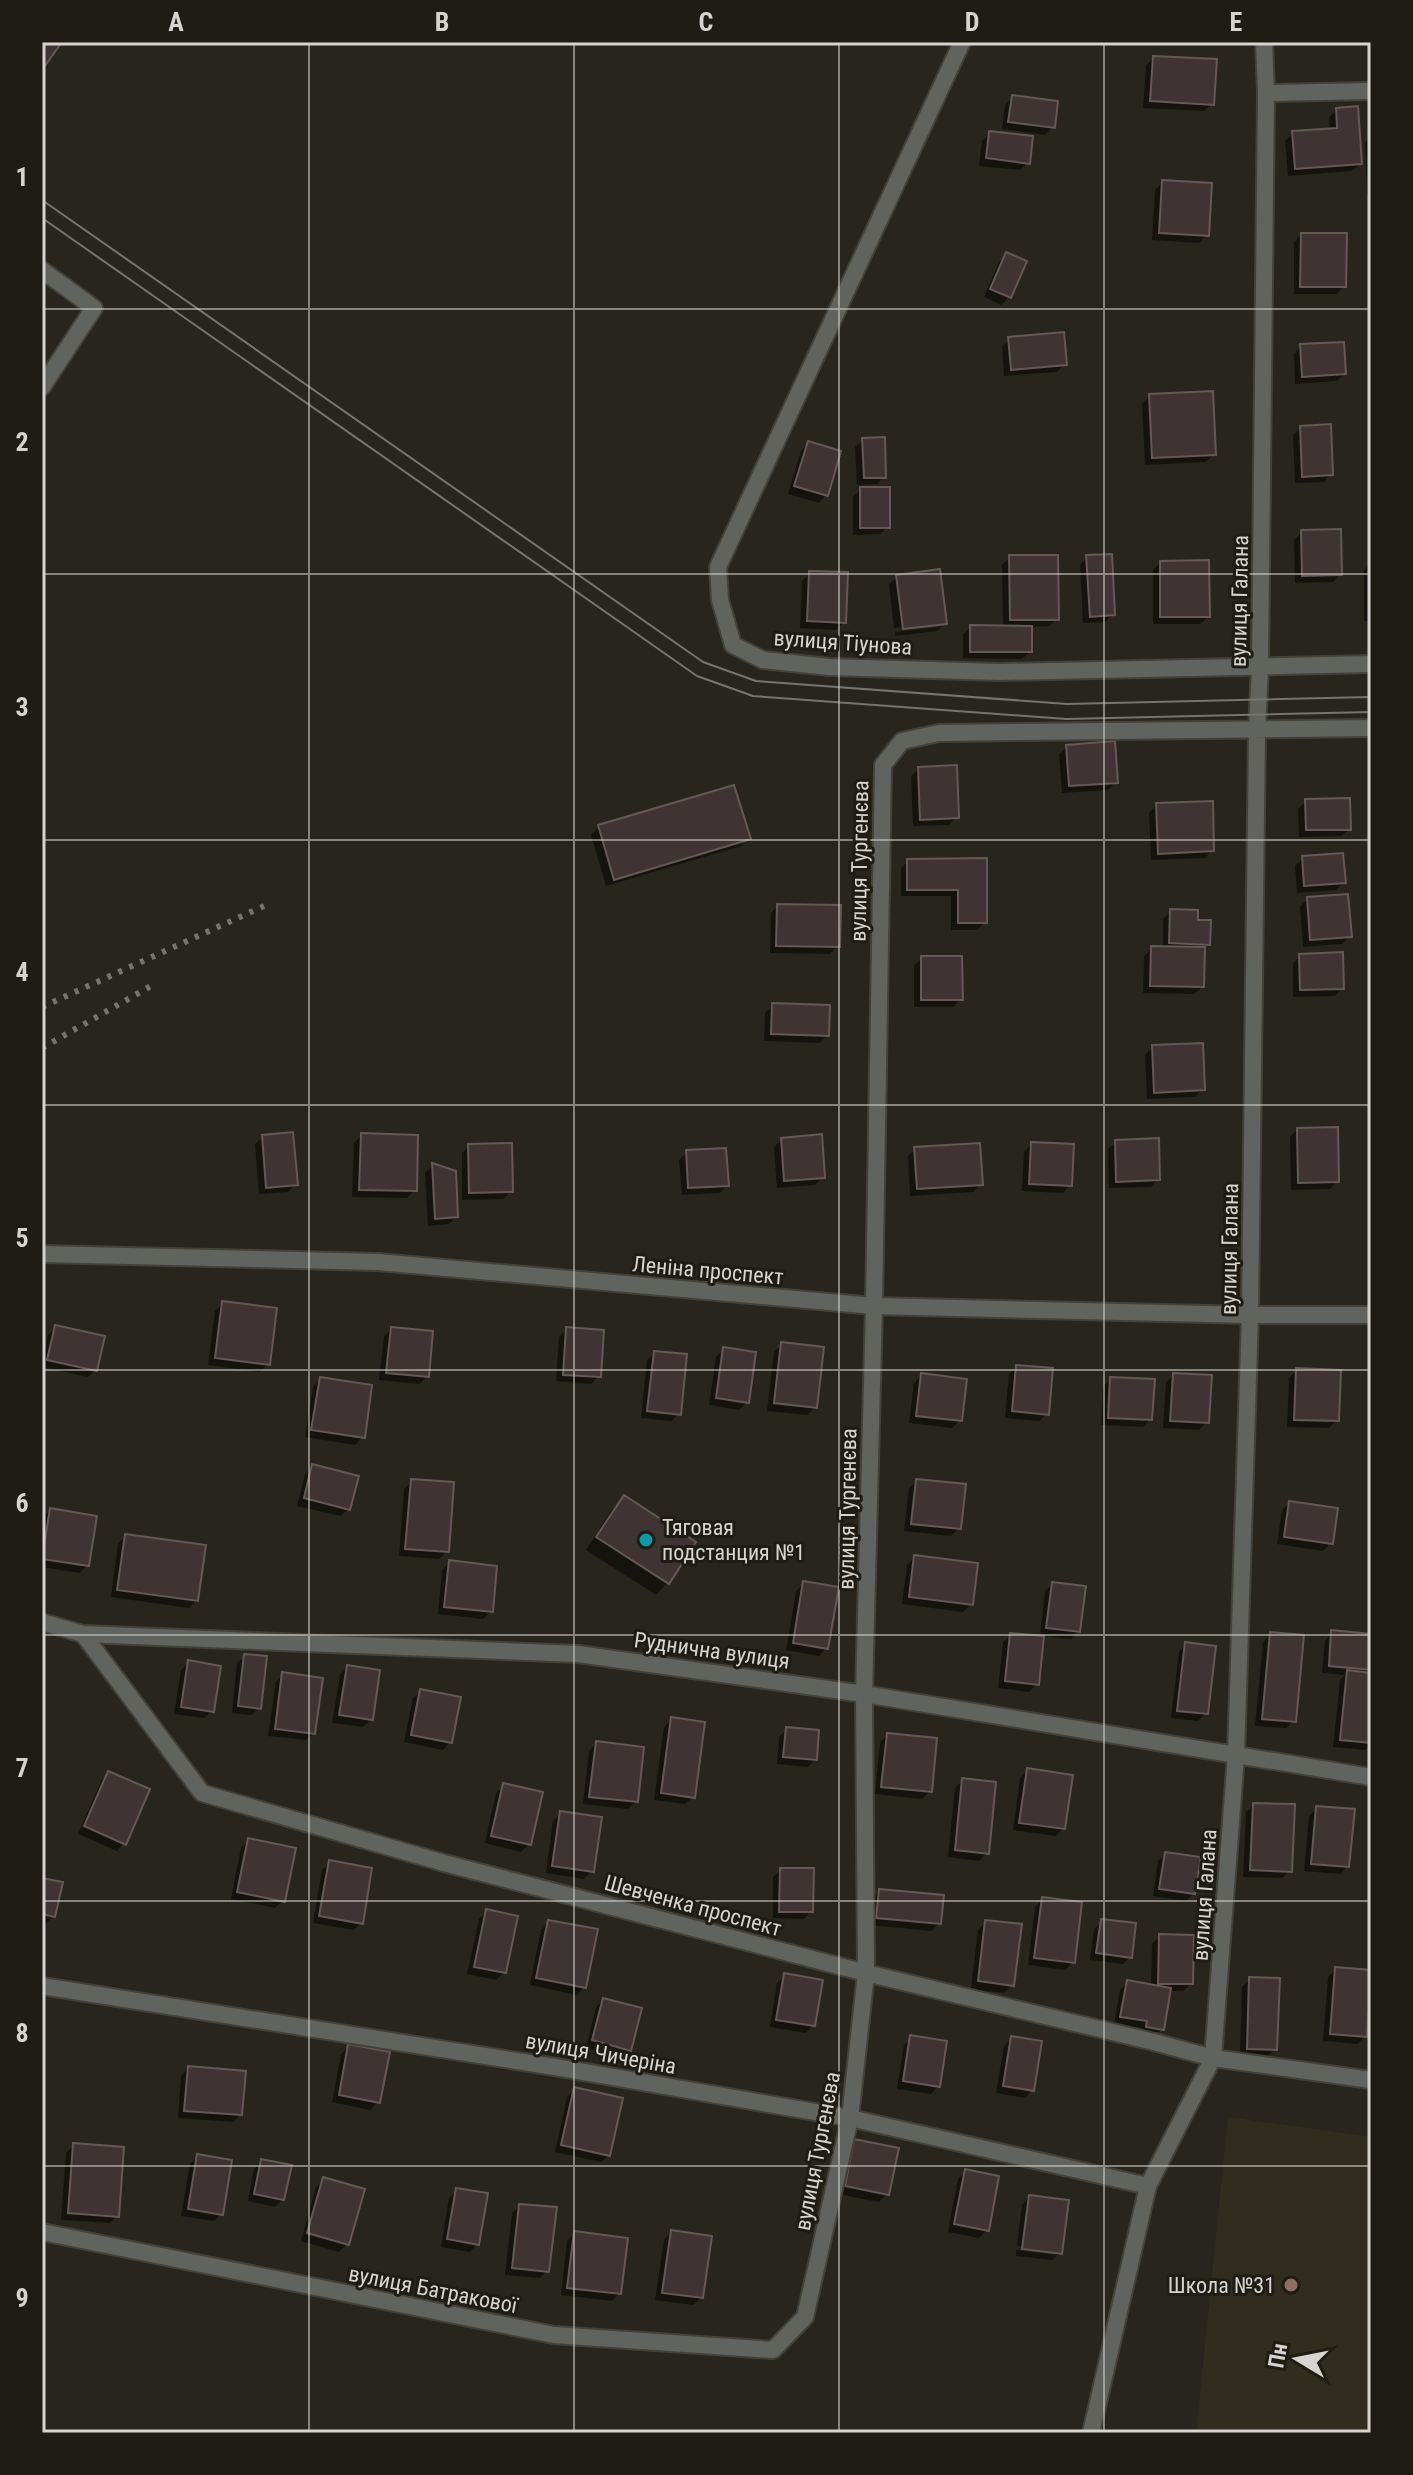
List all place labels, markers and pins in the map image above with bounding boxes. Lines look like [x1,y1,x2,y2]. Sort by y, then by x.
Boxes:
place label: Тяговая подстанция №1 [662,1515,805,1565]
marker: Тяговая подстанция №1 [637,1531,655,1549]
place label: Школа №31 [1168,2273,1275,2298]
marker: Школа №31 [1282,2276,1300,2294]

